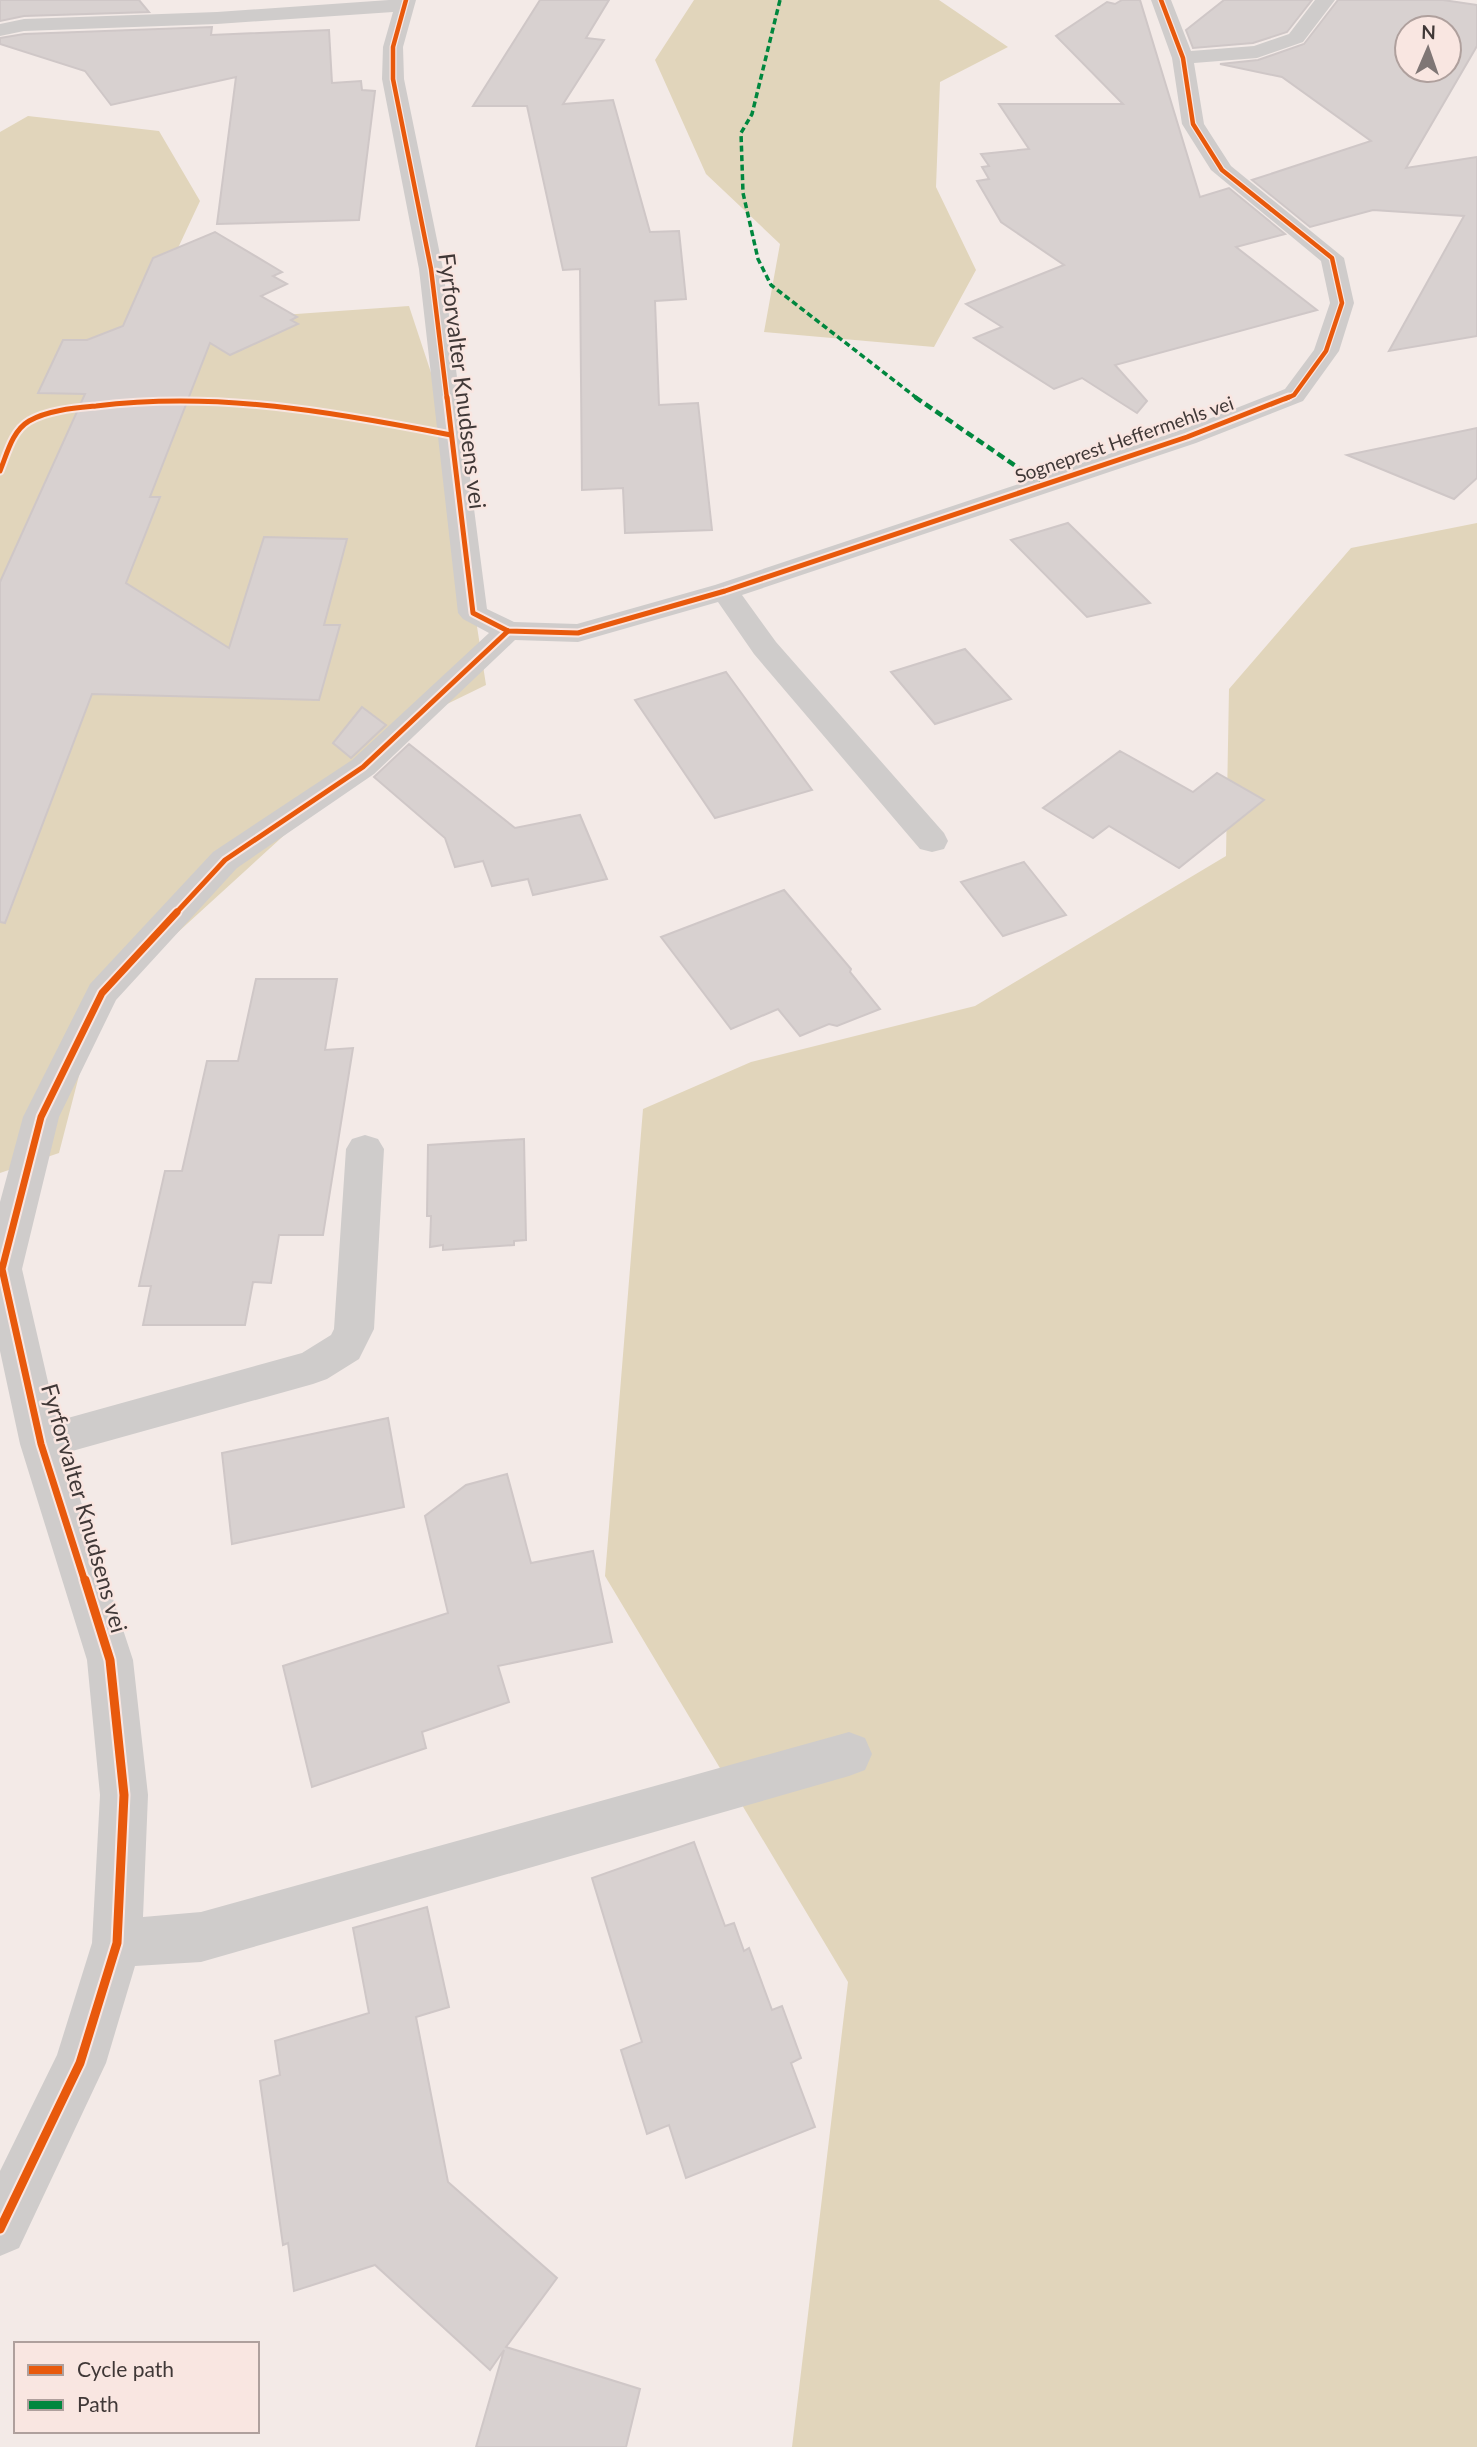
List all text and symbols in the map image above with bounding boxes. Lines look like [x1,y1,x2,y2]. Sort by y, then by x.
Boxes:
north arrow [1393,14,1463,84]
text: N [1421,20,1436,43]
street label: Fyrforvalter Knudsens vei [433,251,493,511]
street label: Sogneprest Heffermehls vei [1012,391,1236,487]
street label: Fyrforvalter Knudsens vei [36,1380,134,1636]
legend [14,2342,259,2433]
text: Cycle path [77,2356,174,2381]
text: Path [77,2391,119,2416]

